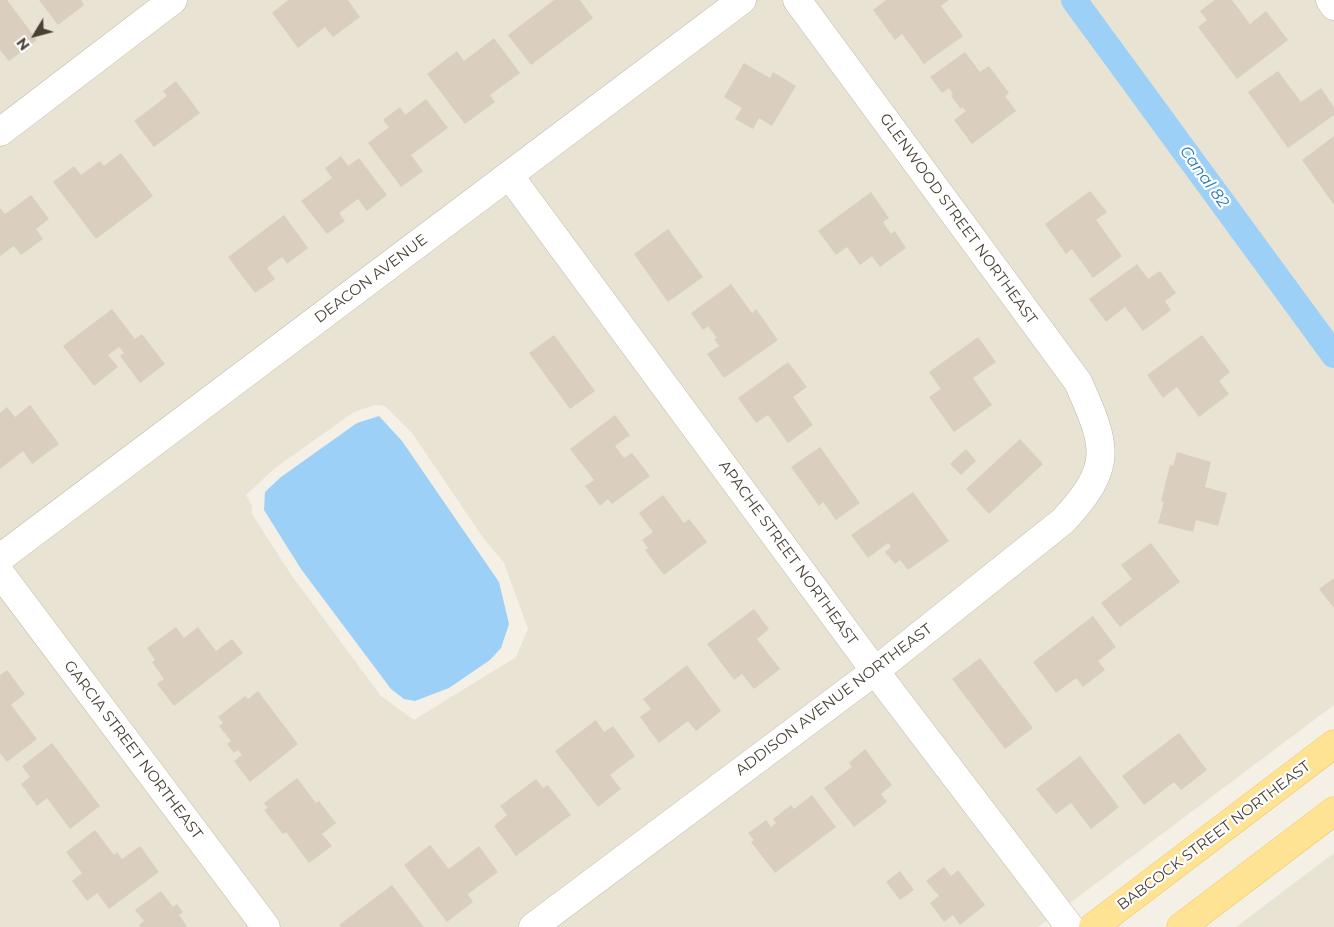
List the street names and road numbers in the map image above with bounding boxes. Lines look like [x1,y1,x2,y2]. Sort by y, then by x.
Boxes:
street label: GLENWOOD STREET NORTHEAST [875,110,1041,328]
street label: DEACON AVENUE [311,231,431,327]
street label: APACHE STREET NORTHEAST [715,457,861,649]
street label: ADDISON AVENUE NORTHEAST [732,620,936,780]
street label: GARCIA STREET NORTHEAST [60,657,206,843]
street label: BABCOCK STREET NORTHEAST [1114,757,1314,915]

